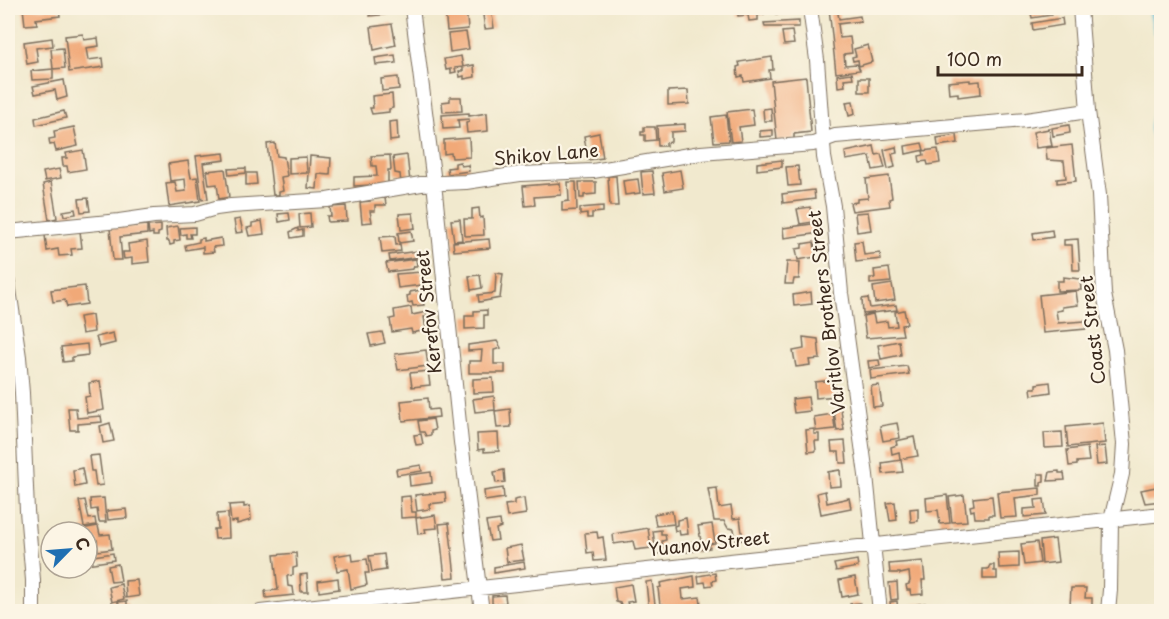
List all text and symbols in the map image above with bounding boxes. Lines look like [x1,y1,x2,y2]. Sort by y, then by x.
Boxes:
scale bar [938,39,1082,77]
text: 100 m [947,45,1002,72]
street label: Shikov Lane [492,135,599,172]
street label: Varitlov Brothers Street [800,209,851,415]
street label: Kerefov Street [408,249,447,375]
street label: Coast Street [1071,274,1112,386]
north arrow [39,520,99,580]
street label: Yuanov Street [647,523,771,562]
text: С [70,533,97,554]

